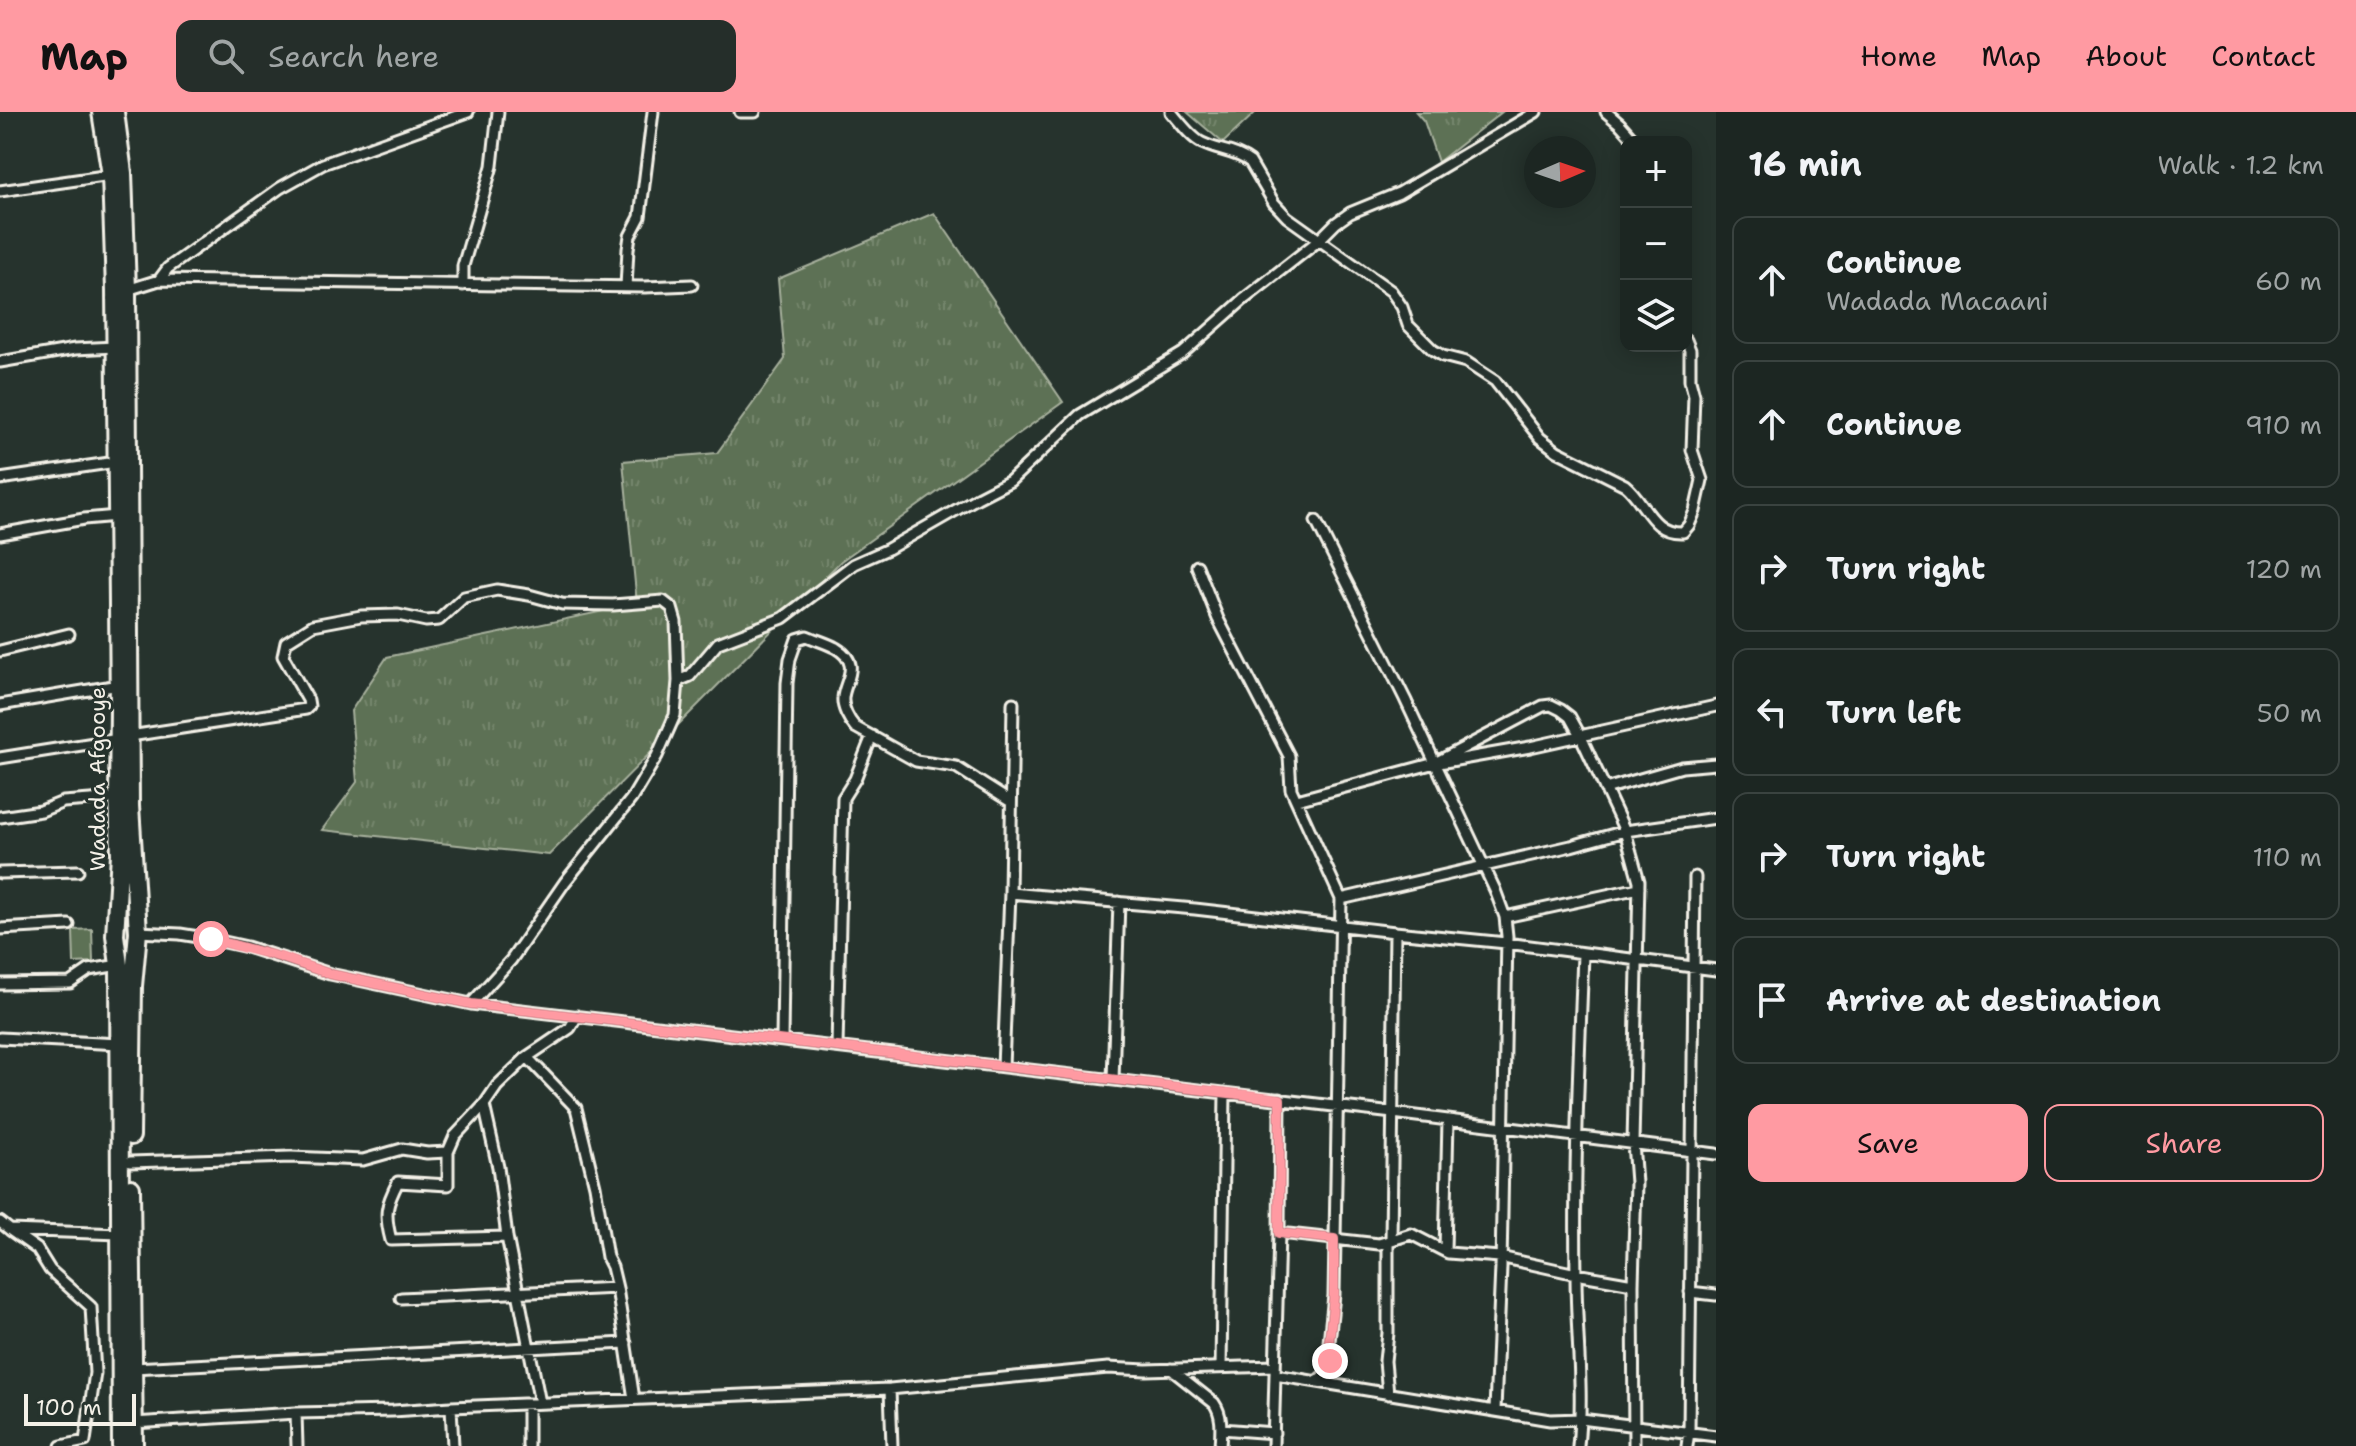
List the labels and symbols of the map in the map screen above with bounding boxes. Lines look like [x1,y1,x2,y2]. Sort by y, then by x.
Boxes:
north arrow [1524,136,1596,208]
street label: Wadada Afgooye [83,687,112,871]
route start [193,921,229,957]
route end [1312,1343,1348,1379]
scale bar [24,1390,136,1426]

